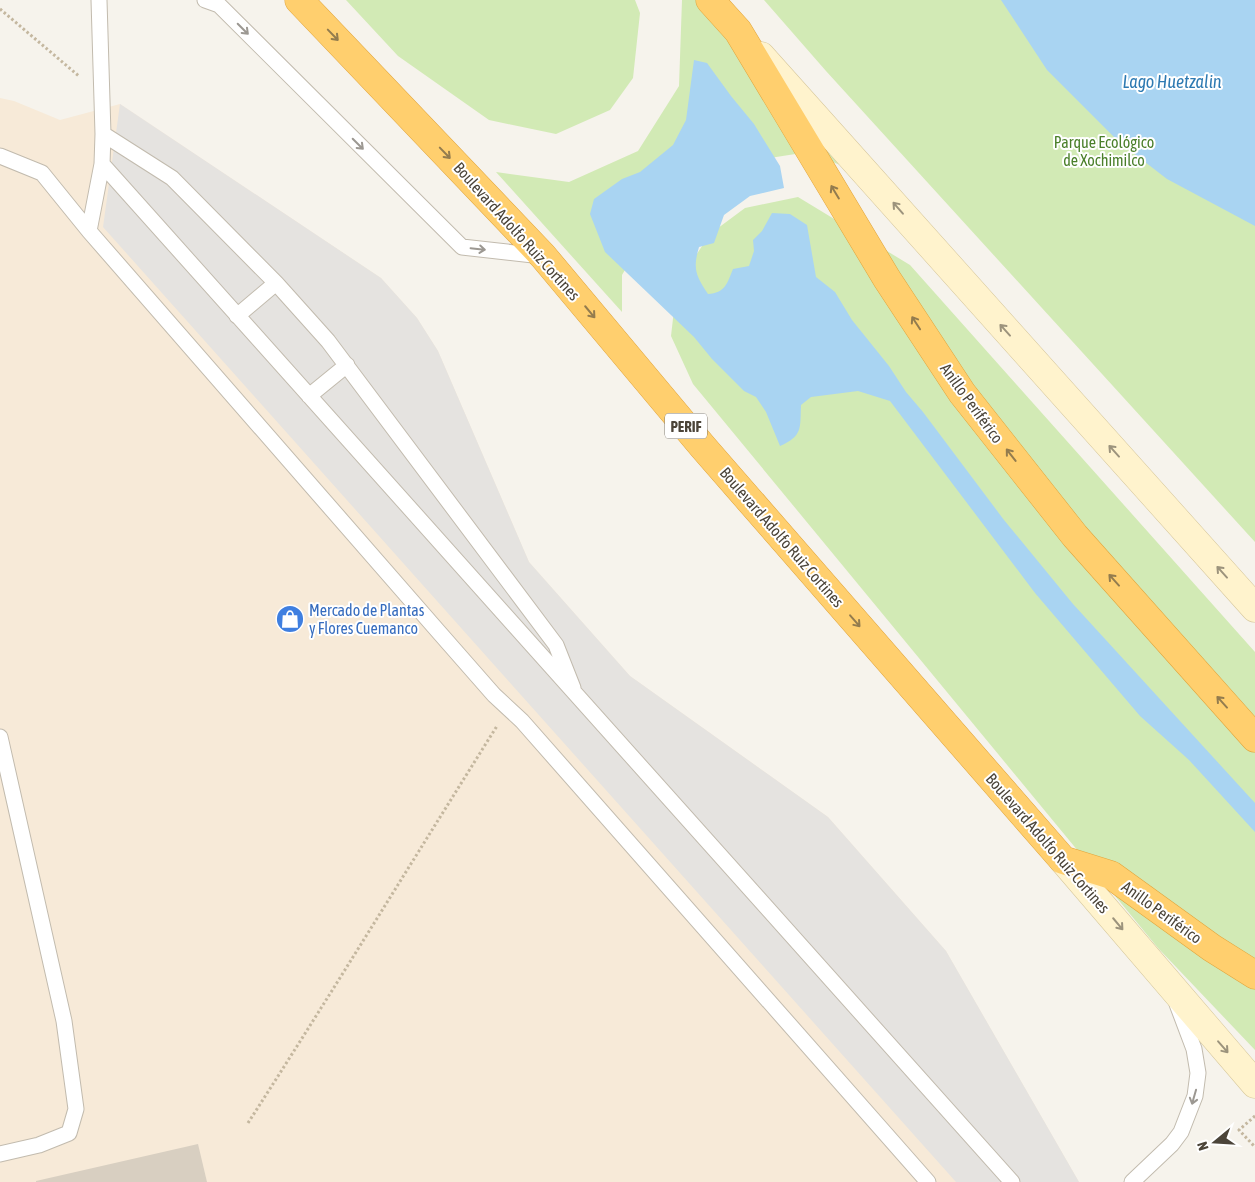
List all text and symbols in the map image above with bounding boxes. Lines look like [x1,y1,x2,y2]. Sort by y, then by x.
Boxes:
one-way arrow [237,23,249,35]
one-way arrow [327,29,339,41]
water label: Lago Huetzalin [1122,71,1222,92]
park label: Parque Ecológico de Xochimilco [1054,133,1154,169]
one-way arrow [352,138,364,150]
one-way arrow [439,146,451,159]
street label: Boulevard Adolfo Ruiz Cortines [450,158,584,304]
one-way arrow [830,186,840,200]
one-way arrow [893,202,904,215]
one-way arrow [469,244,485,254]
one-way arrow [584,305,595,318]
one-way arrow [911,317,921,331]
one-way arrow [1000,323,1011,336]
street label: Anillo Periférico [937,360,1007,446]
road number: PERIF [665,414,707,438]
one-way arrow [1108,444,1120,457]
one-way arrow [1005,449,1016,462]
street label: Boulevard Adolfo Ruiz Cortines [716,463,848,611]
one-way arrow [1217,565,1228,578]
one-way arrow [1108,574,1120,587]
place label: Mercado de Plantas y Flores Cuemanco [309,601,425,638]
shop icon: Mercado de Plantas y Flores Cuemanco [275,604,305,634]
one-way arrow [849,614,860,627]
one-way arrow [1217,695,1228,708]
street label: Boulevard Adolfo Ruiz Cortines [982,769,1114,917]
street label: Anillo Periférico [1119,877,1205,947]
one-way arrow [1112,917,1123,930]
one-way arrow [1218,1040,1229,1053]
one-way arrow [1189,1089,1198,1105]
north arrow [1190,1117,1240,1167]
text: N [1194,1140,1212,1152]

